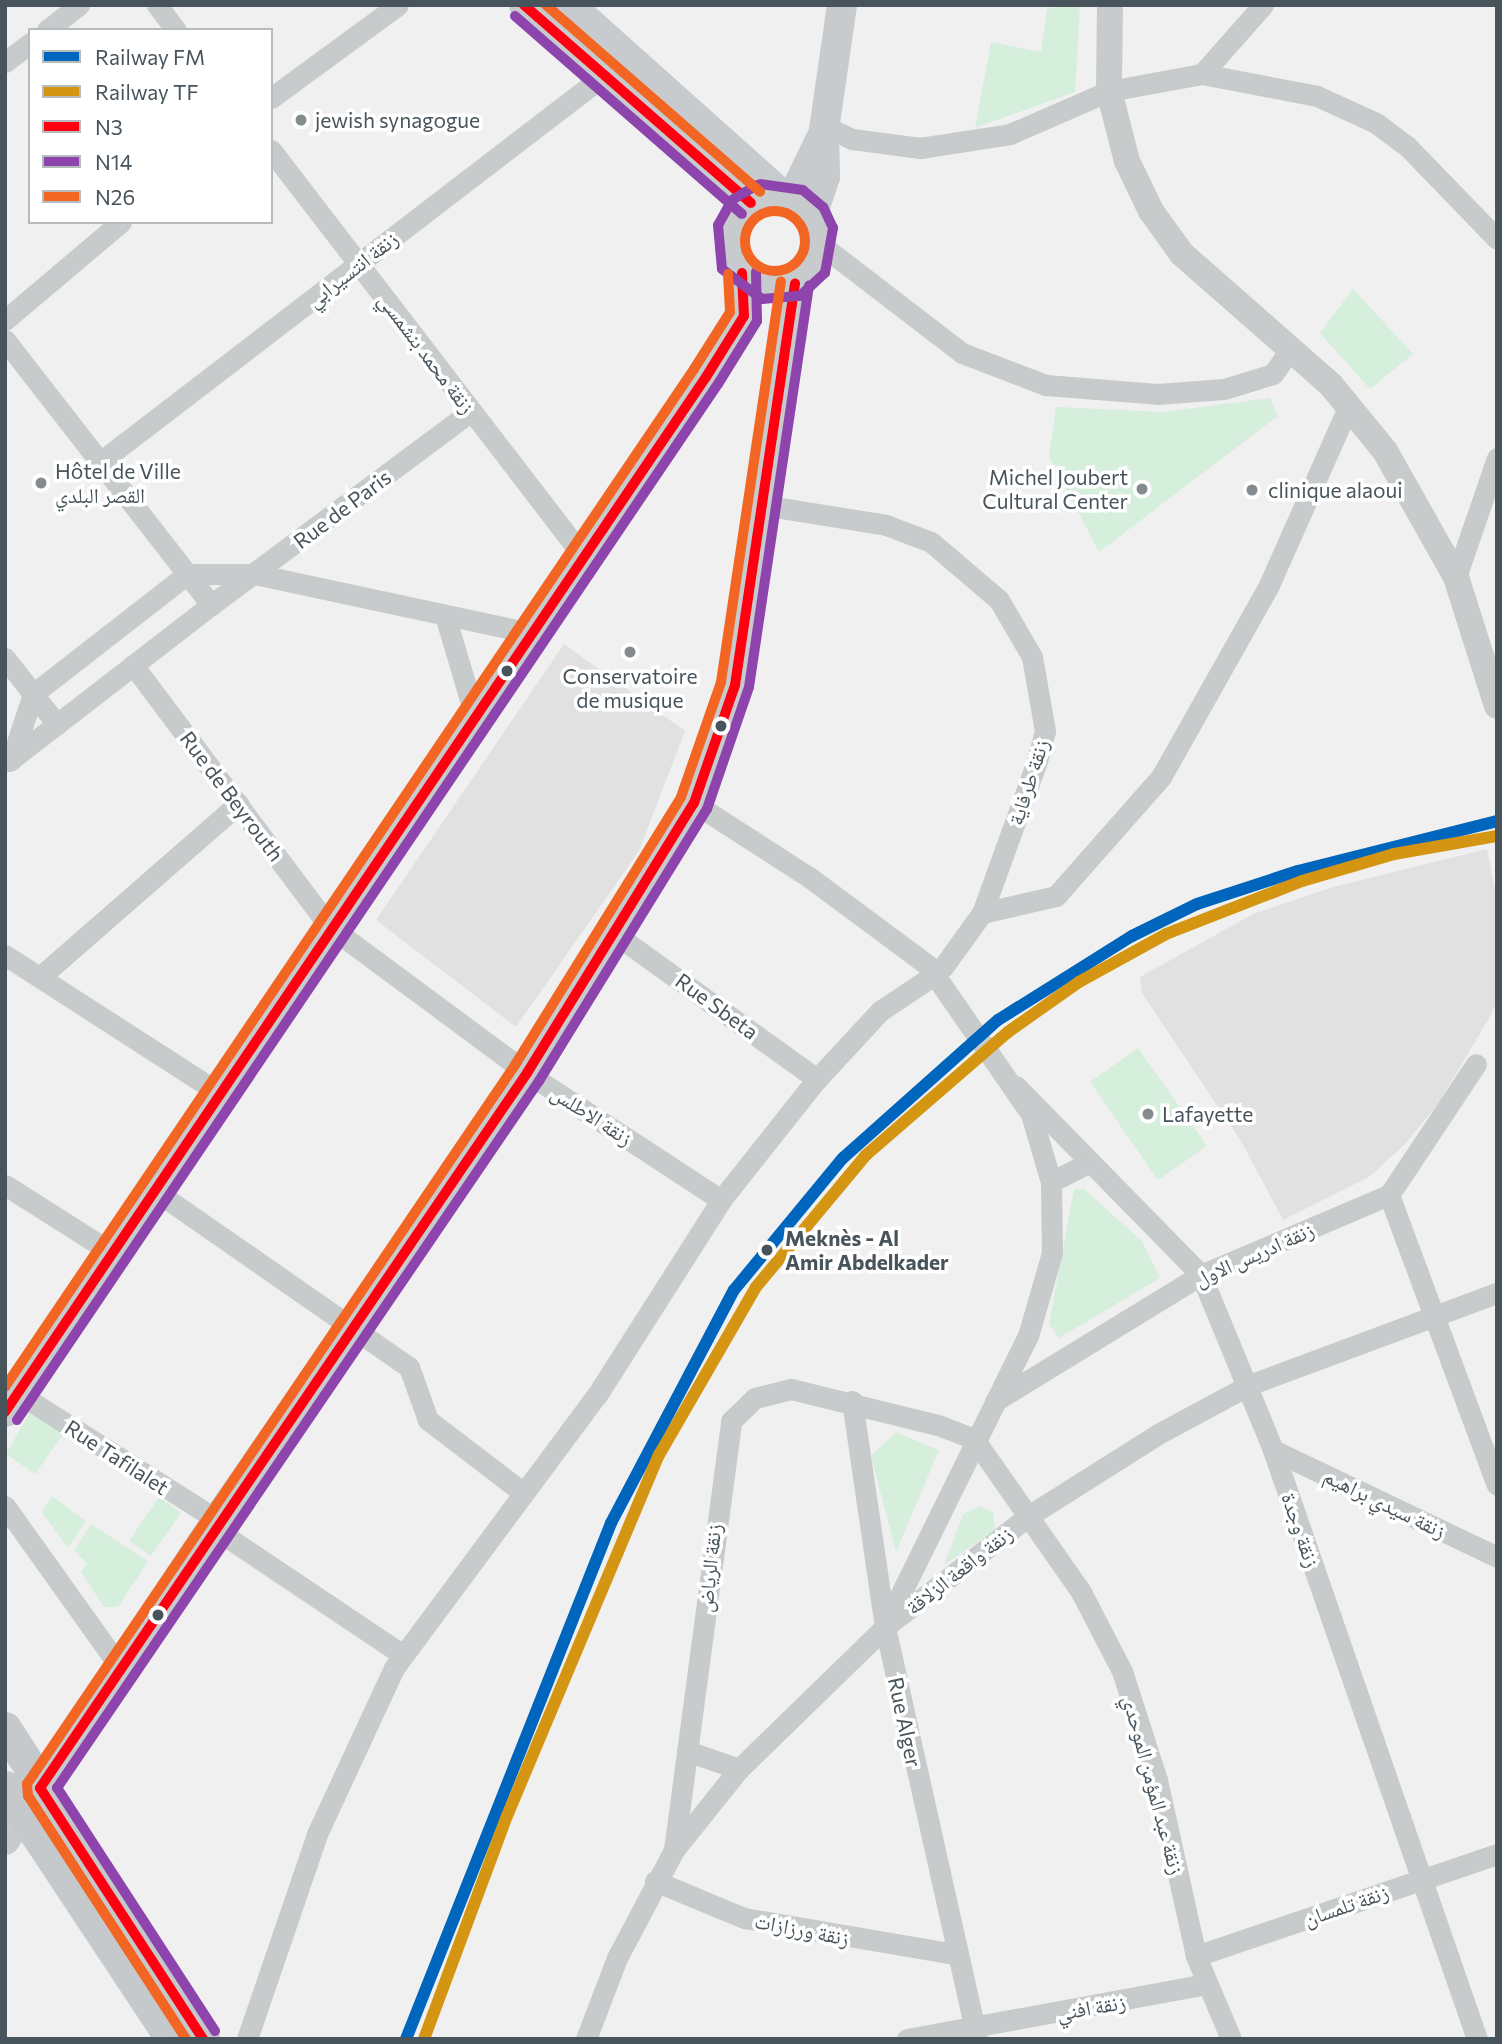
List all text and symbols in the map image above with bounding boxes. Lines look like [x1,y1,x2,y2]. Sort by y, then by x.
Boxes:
legend [28,28,273,224]
text: Railway FM [95,44,205,69]
text: Railway TF [95,79,198,104]
place label: jewish synagogue [315,107,480,133]
marker: jewish synagogue [293,112,309,128]
text: N3 [95,114,123,139]
text: N14 [95,149,132,174]
text: N26 [95,184,135,209]
street label: زنقة انتسيرابي [301,226,403,312]
street label: زنقة محمد بنشمسي [373,288,481,418]
place label: Hôtel de Ville القصر البلدي [55,458,181,508]
street label: Rue de Paris [288,464,396,554]
place label: Michel Joubert Cultural Center [982,464,1128,514]
marker: Hôtel de Ville القصر البلدي [33,475,49,491]
place label: clinique alaoui [1268,477,1403,503]
marker: clinique alaoui [1242,480,1262,500]
marker: Michel Joubert Cultural Center [1134,481,1150,497]
marker: Conservatoire de musique [622,644,638,660]
place label: Conservatoire de musique [562,663,698,713]
unlabelled marker [500,664,514,678]
unlabelled marker [714,719,728,733]
street label: Rue de Beyrouth [175,726,289,866]
street label: زنقة طرفاية [1002,736,1054,828]
street label: Rue Sbeta [671,968,763,1044]
street label: زنقة الاطلس [547,1079,637,1151]
place label: Lafayette [1162,1101,1253,1127]
marker: Lafayette [1140,1106,1156,1122]
street label: زنقة ادريس الاول [1190,1216,1318,1292]
place label: Meknès - Al Amir Abdelkader [785,1225,949,1275]
marker: Meknès - Al Amir Abdelkader [755,1238,779,1262]
street label: Rue Tafilalet [61,1414,173,1500]
street label: زنقة سيدي براهيم [1320,1463,1450,1543]
street label: زنقة وجدة [1277,1489,1325,1571]
street label: زنقة واقعة الزلاقة [901,1521,1017,1619]
street label: زنقة الرياض [692,1522,726,1614]
unlabelled marker [151,1608,165,1622]
street label: Rue Alger [883,1675,927,1769]
street label: زنقة عبد المؤمن الموحدي [1118,1693,1190,1877]
street label: زنقة تلمسان [1300,1879,1392,1931]
street label: زنقة ورزازات [753,1907,851,1951]
street label: زنقة افني [1054,1989,1128,2025]

